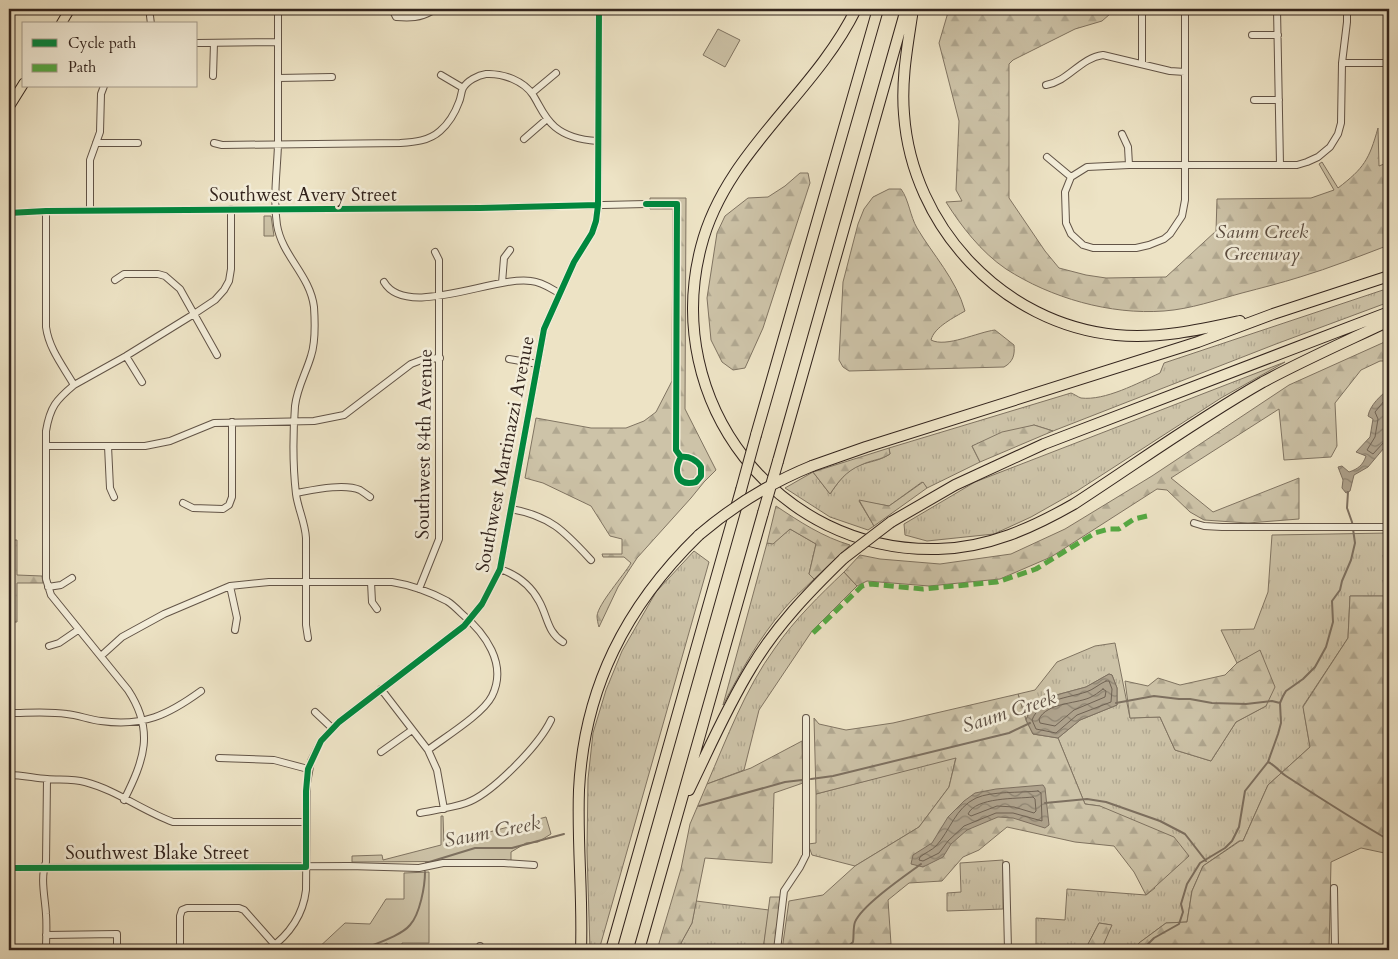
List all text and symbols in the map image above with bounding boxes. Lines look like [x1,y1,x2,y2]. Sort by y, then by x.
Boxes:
legend [22,22,198,88]
text: Cycle path [68,33,137,53]
text: Path [68,57,97,77]
street label: Southwest Avery Street [209,182,397,208]
park label: Saum Creek Greenway [1216,219,1309,267]
street label: Southwest Martinazzi Avenue [469,334,541,575]
street label: Southwest 84th Avenue [409,349,439,540]
water label: Saum Creek [959,684,1060,739]
water label: Saum Creek [442,809,543,854]
street label: Southwest Blake Street [65,840,249,866]

